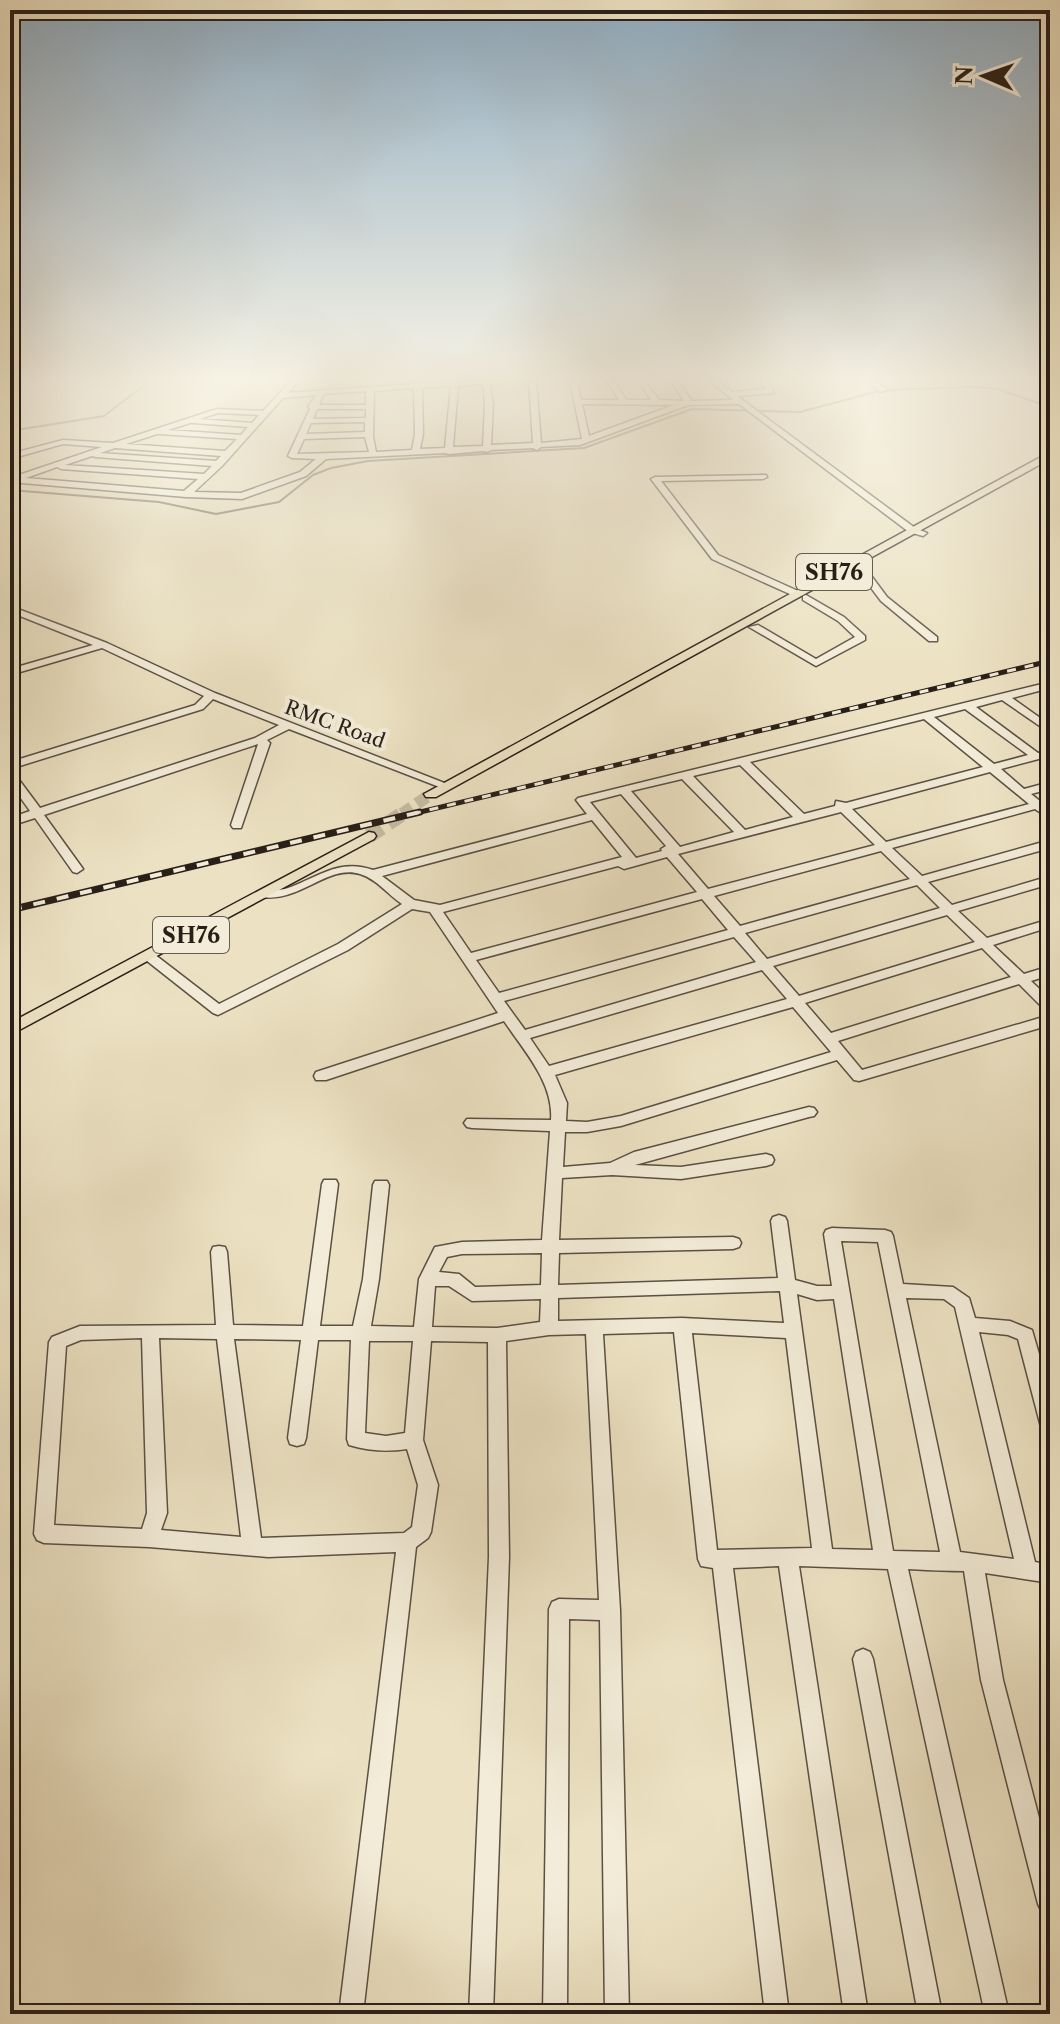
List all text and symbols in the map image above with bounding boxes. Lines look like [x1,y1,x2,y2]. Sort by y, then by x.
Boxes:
north arrow [944,36,1024,116]
text: N [951,65,978,85]
road number: SH76 [796,554,872,590]
street label: RMC Road [282,695,388,753]
road number: SH76 [153,917,229,953]

